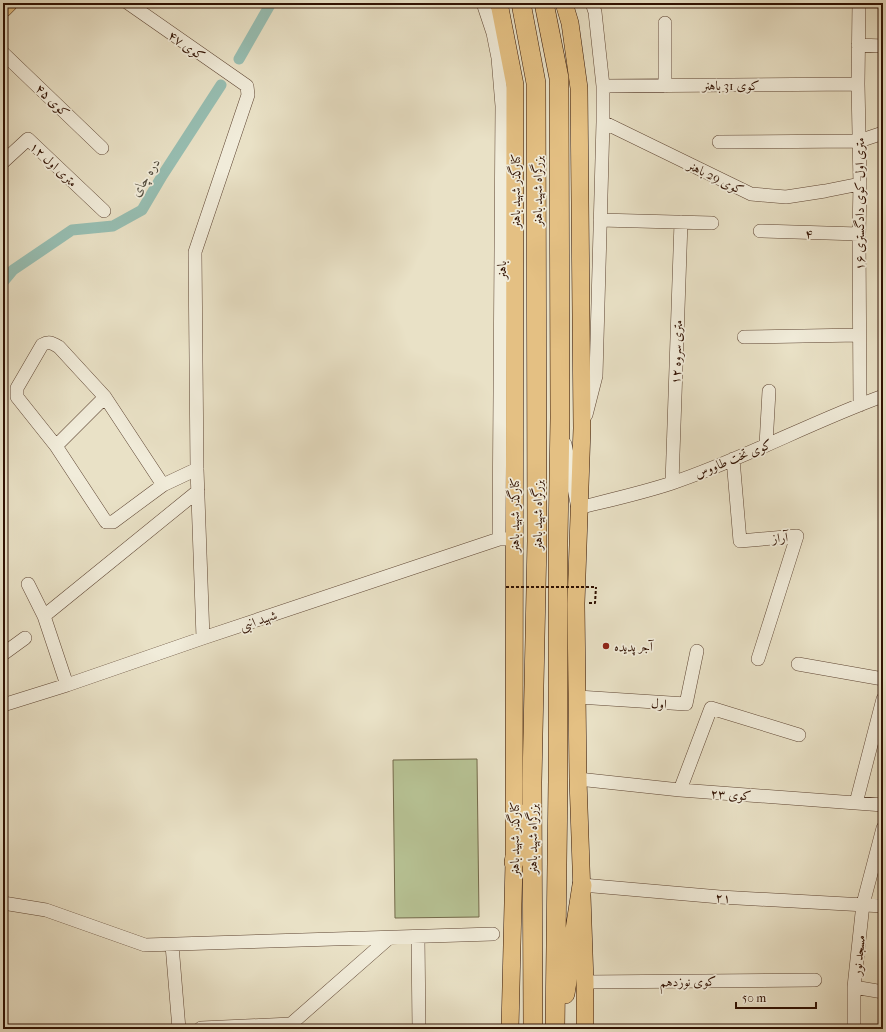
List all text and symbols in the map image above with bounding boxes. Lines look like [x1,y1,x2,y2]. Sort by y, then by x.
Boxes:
street label: کوی ۴۷ [165,28,208,64]
street label: کوی 31 باهنر [700,78,760,94]
street label: کوی ۴۵ [32,81,73,121]
street label: ۱۶ متری اول-کوی دادگستری [852,138,868,270]
street label: ۱۲ متری اول [27,139,80,190]
street label: کنارگذر شهید باهنر [506,154,524,230]
water label: دره چای [127,155,165,200]
street label: بزرگراه شهید باهنر [529,155,546,228]
street label: کوی 29 باهنر [683,157,746,198]
street label: ۴ [805,226,813,241]
street label: باهنر [494,261,510,281]
street label: ۱۲ متری سروه [668,319,686,385]
street label: کوی تخت طاووس [692,436,774,482]
street label: کنارگذر شهید باهنر [505,478,523,554]
street label: بزرگراه شهید باهنر [529,479,546,552]
street label: آراز [769,529,790,547]
street label: شهید انبی [237,607,279,636]
place label: آجر پدیده [614,639,654,656]
marker: آجر پدیده [601,641,611,651]
street label: اول [651,695,668,712]
street label: کوی ۲۳ [710,786,752,804]
street label: کنارگذر شهید باهنر [505,802,523,878]
street label: بزرگراه شهید باهنر [524,803,541,876]
street label: ۲۱ [715,889,731,906]
street label: مسجد نور [849,934,869,978]
street label: کوی نوزدهم [660,974,716,994]
scale bar [736,984,816,1010]
text: 50 m [742,991,766,1005]

